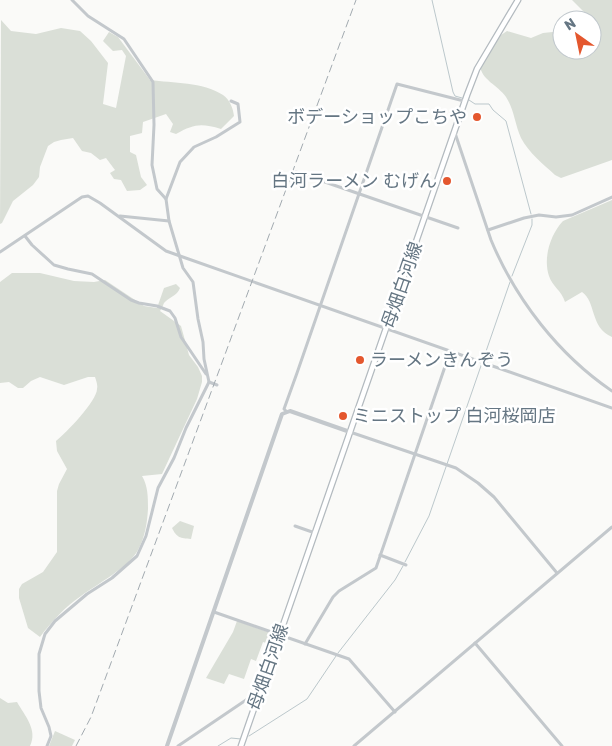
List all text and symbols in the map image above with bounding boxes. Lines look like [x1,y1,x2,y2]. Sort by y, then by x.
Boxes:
north arrow [552,10,602,60]
text: N [561,15,579,34]
place label: ボデーショップこちや [287,106,467,128]
marker: ボデーショップこちや [471,111,483,123]
place label: 白河ラーメン むげん [271,170,437,192]
marker: 白河ラーメン むげん [441,175,453,187]
street label: 母畑白河線 [377,239,427,331]
place label: ラーメンきんぞう [370,349,513,371]
marker: ラーメンきんぞう [354,354,366,366]
place label: ミニストップ 白河桜岡店 [353,405,555,427]
marker: ミニストップ 白河桜岡店 [337,410,349,422]
street label: 母畑白河線 [243,621,293,713]

